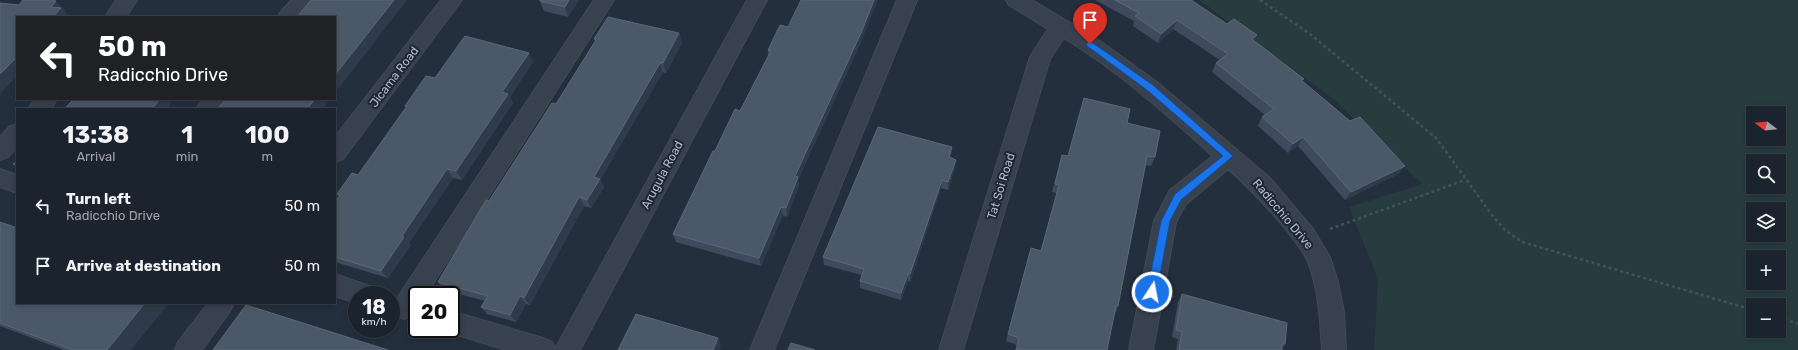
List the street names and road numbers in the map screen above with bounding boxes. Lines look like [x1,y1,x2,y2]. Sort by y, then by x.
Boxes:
street label: Jicama Road [367,44,421,110]
street label: Arugula Road [638,139,686,211]
street label: Tat Soi Road [984,151,1018,221]
street label: Radicchio Drive [1250,176,1316,252]

